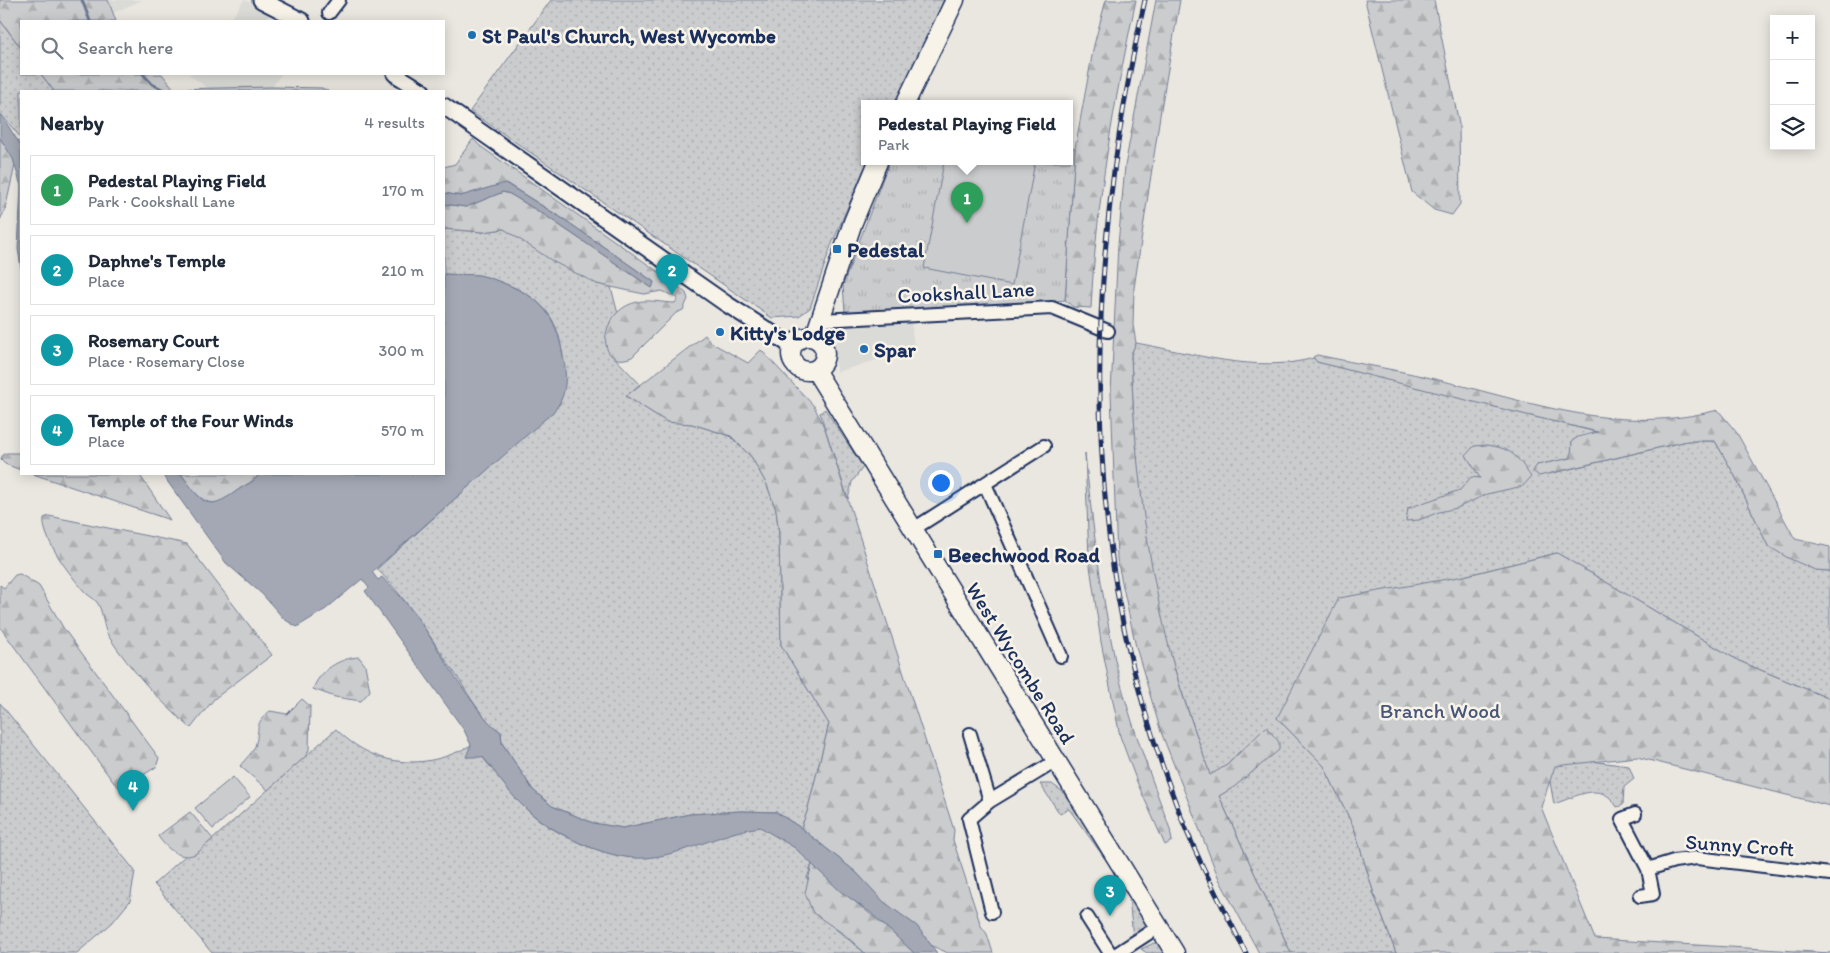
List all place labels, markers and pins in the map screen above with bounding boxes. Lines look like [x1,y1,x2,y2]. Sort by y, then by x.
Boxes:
place label: St Paul's Church, West Wycombe [482,23,776,49]
marker: St Paul's Church, West Wycombe [466,29,478,41]
pin: 1 [951,182,983,223]
place label: Pedestal [847,237,925,262]
marker: Pedestal [831,243,843,255]
pin: 2 [656,254,688,295]
place label: Kitty's Lodge [730,320,845,346]
marker: Kitty's Lodge [714,326,726,338]
place label: Spar [874,337,917,363]
marker: Spar [858,343,870,355]
place label: Beechwood Road [948,542,1100,567]
marker: Beechwood Road [932,548,944,560]
pin: 4 [117,770,149,811]
pin: 3 [1094,875,1126,916]

